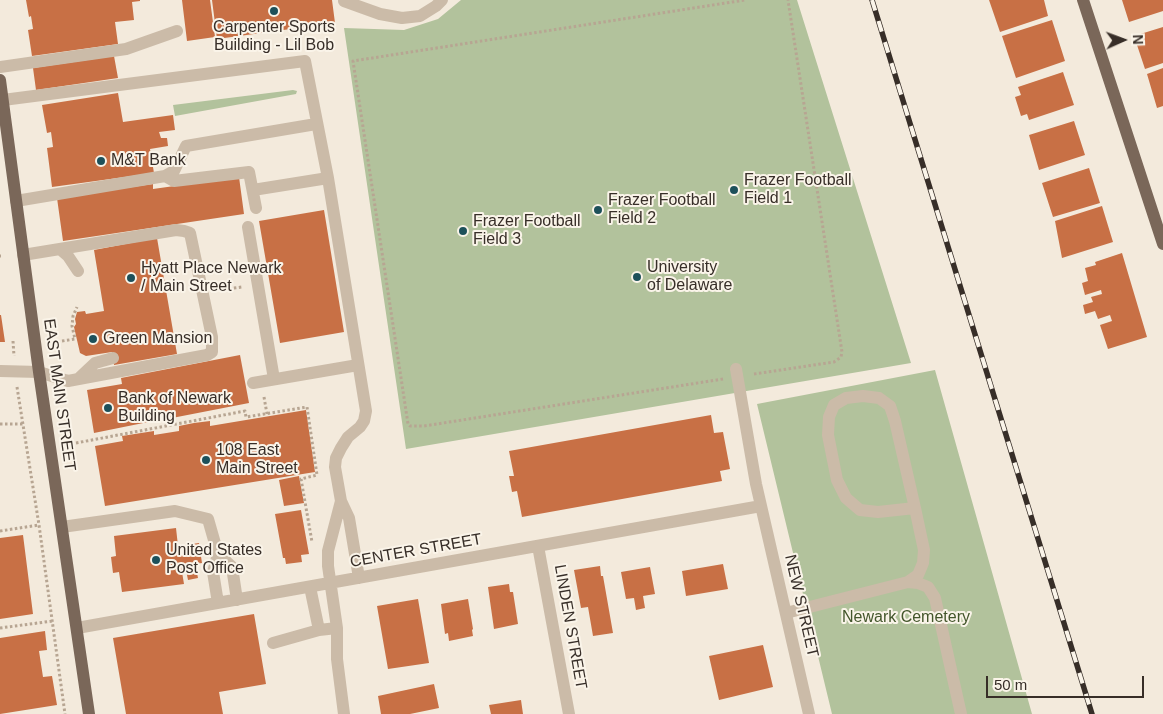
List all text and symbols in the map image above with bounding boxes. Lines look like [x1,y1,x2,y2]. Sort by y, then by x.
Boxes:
marker: Carpenter Sports Building - Lil Bob [268,5,280,17]
north arrow [1098,15,1148,65]
place label: Carpenter Sports Building - Lil Bob [213,18,335,56]
text: N [1130,34,1146,45]
place label: M&T Bank [111,151,186,171]
marker: M&T Bank [95,155,107,167]
place label: Frazer Football Field 1 [744,171,852,209]
marker: Frazer Football Field 1 [728,184,740,196]
place label: Frazer Football Field 2 [608,191,716,229]
marker: Frazer Football Field 2 [592,204,604,216]
place label: Frazer Football Field 3 [473,212,581,250]
marker: Frazer Football Field 3 [457,225,469,237]
place label: University of Delaware [647,258,732,296]
place label: Hyatt Place Newark / Main Street [141,259,281,297]
marker: University of Delaware [631,271,643,283]
marker: Hyatt Place Newark / Main Street [125,272,137,284]
street label: EAST MAIN STREET [39,318,79,472]
place label: Green Mansion [103,329,212,349]
marker: Green Mansion [87,333,99,345]
place label: Bank of Newark Building [118,389,231,427]
marker: Bank of Newark Building [102,402,114,414]
place label: 108 East Main Street [216,441,298,479]
marker: 108 East Main Street [200,454,212,466]
street label: CENTER STREET [349,530,483,572]
place label: United States Post Office [166,541,262,579]
street label: NEW STREET [780,553,822,659]
marker: United States Post Office [150,554,162,566]
street label: LINDEN STREET [550,563,590,691]
park label: Newark Cemetery [842,608,970,628]
scale bar [988,666,1146,698]
text: 50 m [994,676,1027,693]

